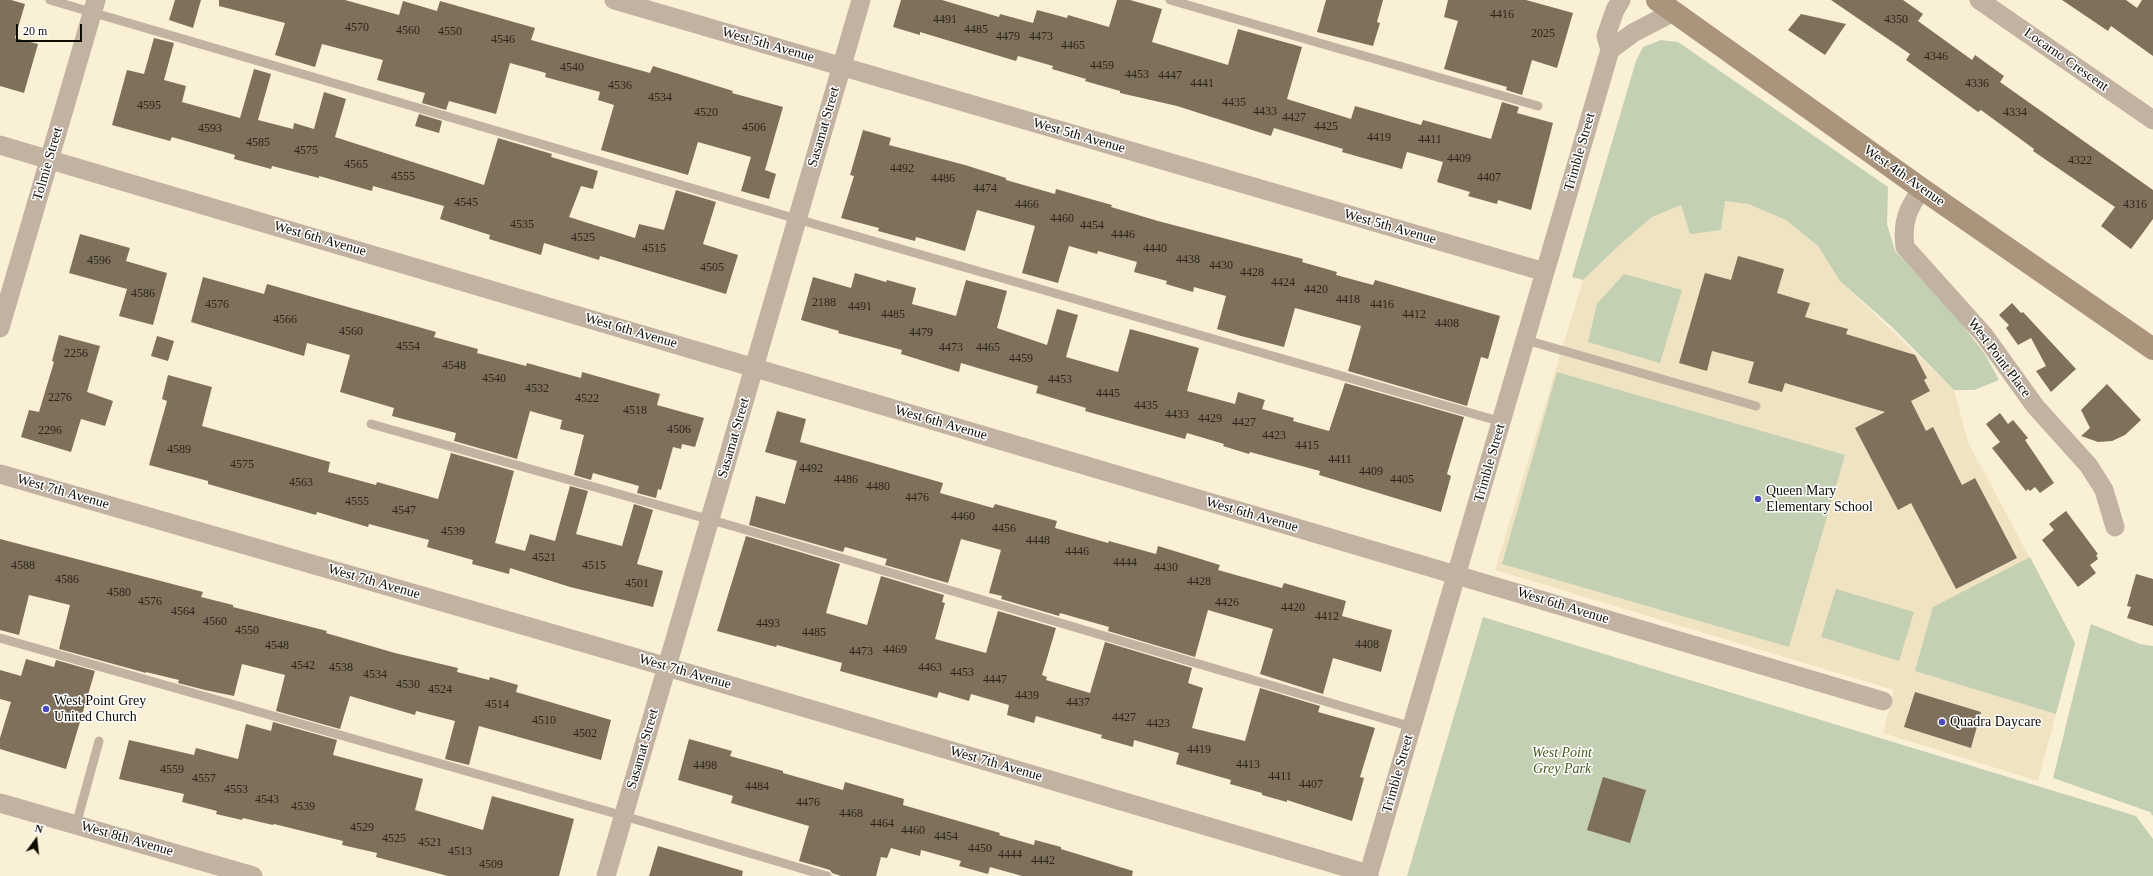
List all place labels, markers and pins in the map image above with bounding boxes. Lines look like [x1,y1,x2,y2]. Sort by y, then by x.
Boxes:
place label: Queen Mary Elementary School [1766,483,1873,516]
marker: Queen Mary Elementary School [1753,494,1763,504]
place label: West Point Grey United Church [54,693,146,726]
marker: West Point Grey United Church [41,704,51,714]
place label: Quadra Daycare [1950,714,2041,730]
marker: Quadra Daycare [1937,717,1947,727]

